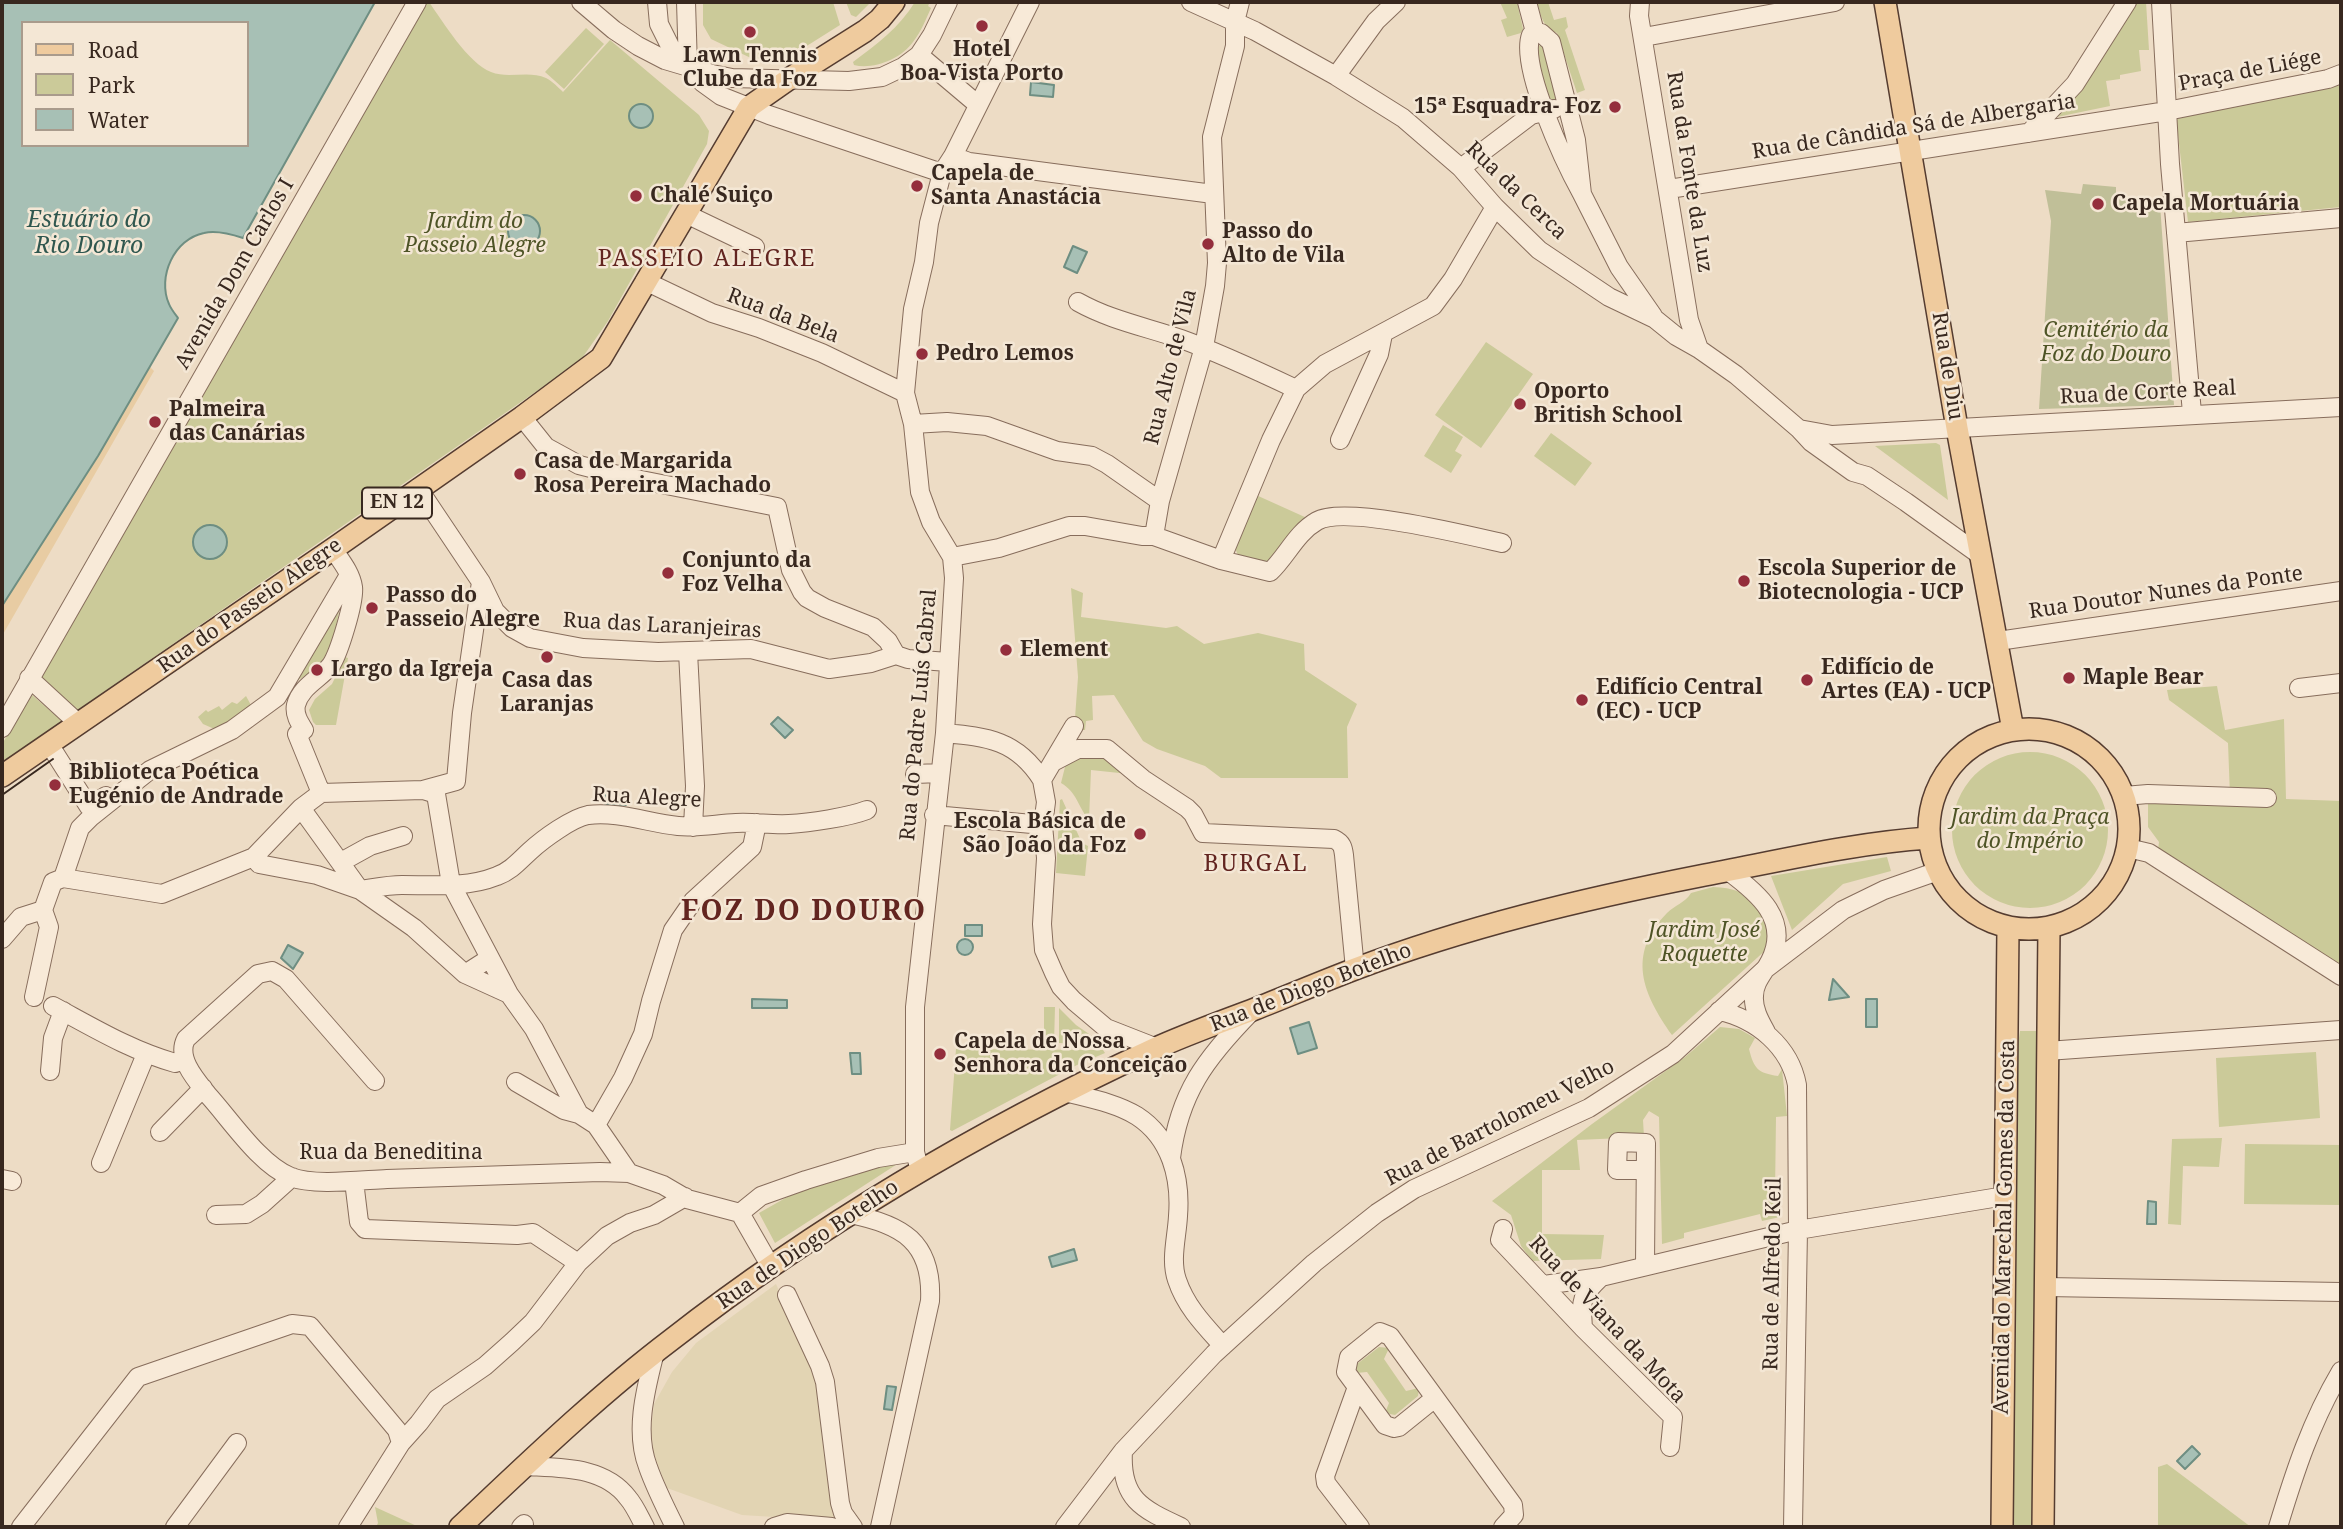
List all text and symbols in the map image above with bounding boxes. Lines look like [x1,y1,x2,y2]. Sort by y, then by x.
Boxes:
marker: Hotel Boa-Vista Porto [974,18,990,34]
legend [21,21,248,147]
marker: Lawn Tennis Clube da Foz [742,24,758,40]
text: Road [88,36,139,64]
place label: Hotel Boa-Vista Porto [900,37,1064,87]
place label: Lawn Tennis Clube da Foz [683,43,817,93]
street label: Praça de Liége [2177,45,2323,97]
street label: Rua da Fonte da Luz [1661,70,1717,274]
text: Park [88,71,135,99]
street label: Rua de Cândida Sá de Albergaria [1750,89,2078,165]
place label: 15ª Esquadra- Foz [1414,94,1601,120]
marker: 15ª Esquadra- Foz [1607,99,1623,115]
text: Water [88,106,149,134]
street label: Rua da Cerca [1460,137,1572,245]
place label: Capela de Santa Anastácia [931,161,1101,211]
street label: Avenida Dom Carlos I [170,174,300,374]
marker: Capela de Santa Anastácia [909,178,925,194]
place label: Chalé Suiço [650,183,773,209]
marker: Chalé Suiço [628,188,644,204]
place label: Capela Mortuária [2112,191,2300,217]
marker: Capela Mortuária [2090,196,2106,212]
water label: Estuário do Rio Douro [27,206,151,260]
park label: Jardim do Passeio Alegre [404,209,546,259]
place label: Passo do Alto de Vila [1222,219,1345,269]
marker: Passo do Alto de Vila [1200,236,1216,252]
district label: PASSEIO ALEGRE [599,245,815,273]
street label: Rua da Bela [723,283,843,349]
street label: Rua Alto de Vila [1139,287,1203,447]
street label: Rua de Diu [1926,310,1968,422]
park label: Cemitério da Foz do Douro [2041,318,2171,368]
place label: Pedro Lemos [936,341,1074,367]
marker: Pedro Lemos [914,346,930,362]
street label: Rua de Corte Real [2059,376,2237,410]
place label: Oporto British School [1534,379,1682,429]
marker: Oporto British School [1512,396,1528,412]
place label: Palmeira das Canárias [169,397,305,447]
marker: Palmeira das Canárias [147,414,163,430]
place label: Casa de Margarida Rosa Pereira Machado [534,449,771,499]
marker: Casa de Margarida Rosa Pereira Machado [512,466,528,482]
road number: EN 12 [362,488,432,518]
street label: Rua do Passeio Alegre [153,533,347,679]
place label: Conjunto da Foz Velha [682,548,811,598]
place label: Escola Superior de Biotecnologia - UCP [1758,556,1963,606]
street label: Rua Doutor Nunes da Ponte [2027,561,2305,625]
marker: Conjunto da Foz Velha [660,565,676,581]
marker: Escola Superior de Biotecnologia - UCP [1736,573,1752,589]
place label: Passo do Passeio Alegre [386,583,540,633]
street label: Rua do Padre Luís Cabral [895,588,943,842]
marker: Passo do Passeio Alegre [364,600,380,616]
street label: Rua das Laranjeiras [562,608,762,644]
place label: Element [1020,637,1108,663]
marker: Element [998,642,1014,658]
marker: Casa das Laranjas [539,649,555,665]
place label: Edifício de Artes (EA) - UCP [1821,655,1991,705]
place label: Largo da Igreja [331,657,493,683]
marker: Largo da Igreja [309,662,325,678]
place label: Maple Bear [2083,665,2204,691]
place label: Casa das Laranjas [500,668,594,718]
marker: Maple Bear [2061,670,2077,686]
marker: Edifício de Artes (EA) - UCP [1799,672,1815,688]
place label: Edifício Central (EC) - UCP [1596,675,1763,725]
marker: Edifício Central (EC) - UCP [1574,692,1590,708]
place label: Biblioteca Poética Eugénio de Andrade [69,760,284,810]
marker: Biblioteca Poética Eugénio de Andrade [47,777,63,793]
street label: Rua Alegre [592,783,702,813]
park label: Jardim da Praça do Império [1951,805,2109,855]
place label: Escola Básica de São João da Foz [954,809,1126,859]
marker: Escola Básica de São João da Foz [1132,826,1148,842]
district label: BURGAL [1204,850,1308,878]
district label: FOZ DO DOURO [682,895,926,929]
park label: Jardim José Roquette [1648,918,1760,968]
street label: Rua de Diogo Botelho [1207,938,1415,1038]
place label: Capela de Nossa Senhora da Conceição [954,1029,1187,1079]
street label: Avenida do Marechal Gomes da Costa [1989,1039,2021,1415]
marker: Capela de Nossa Senhora da Conceição [932,1046,948,1062]
street label: Rua de Bartolomeu Velho [1381,1054,1619,1192]
street label: Rua da Beneditina [299,1140,483,1166]
street label: Rua de Diogo Botelho [712,1175,904,1315]
street label: Rua de Alfredo Keil [1759,1177,1787,1371]
street label: Rua de Viana da Mota [1523,1231,1691,1409]

